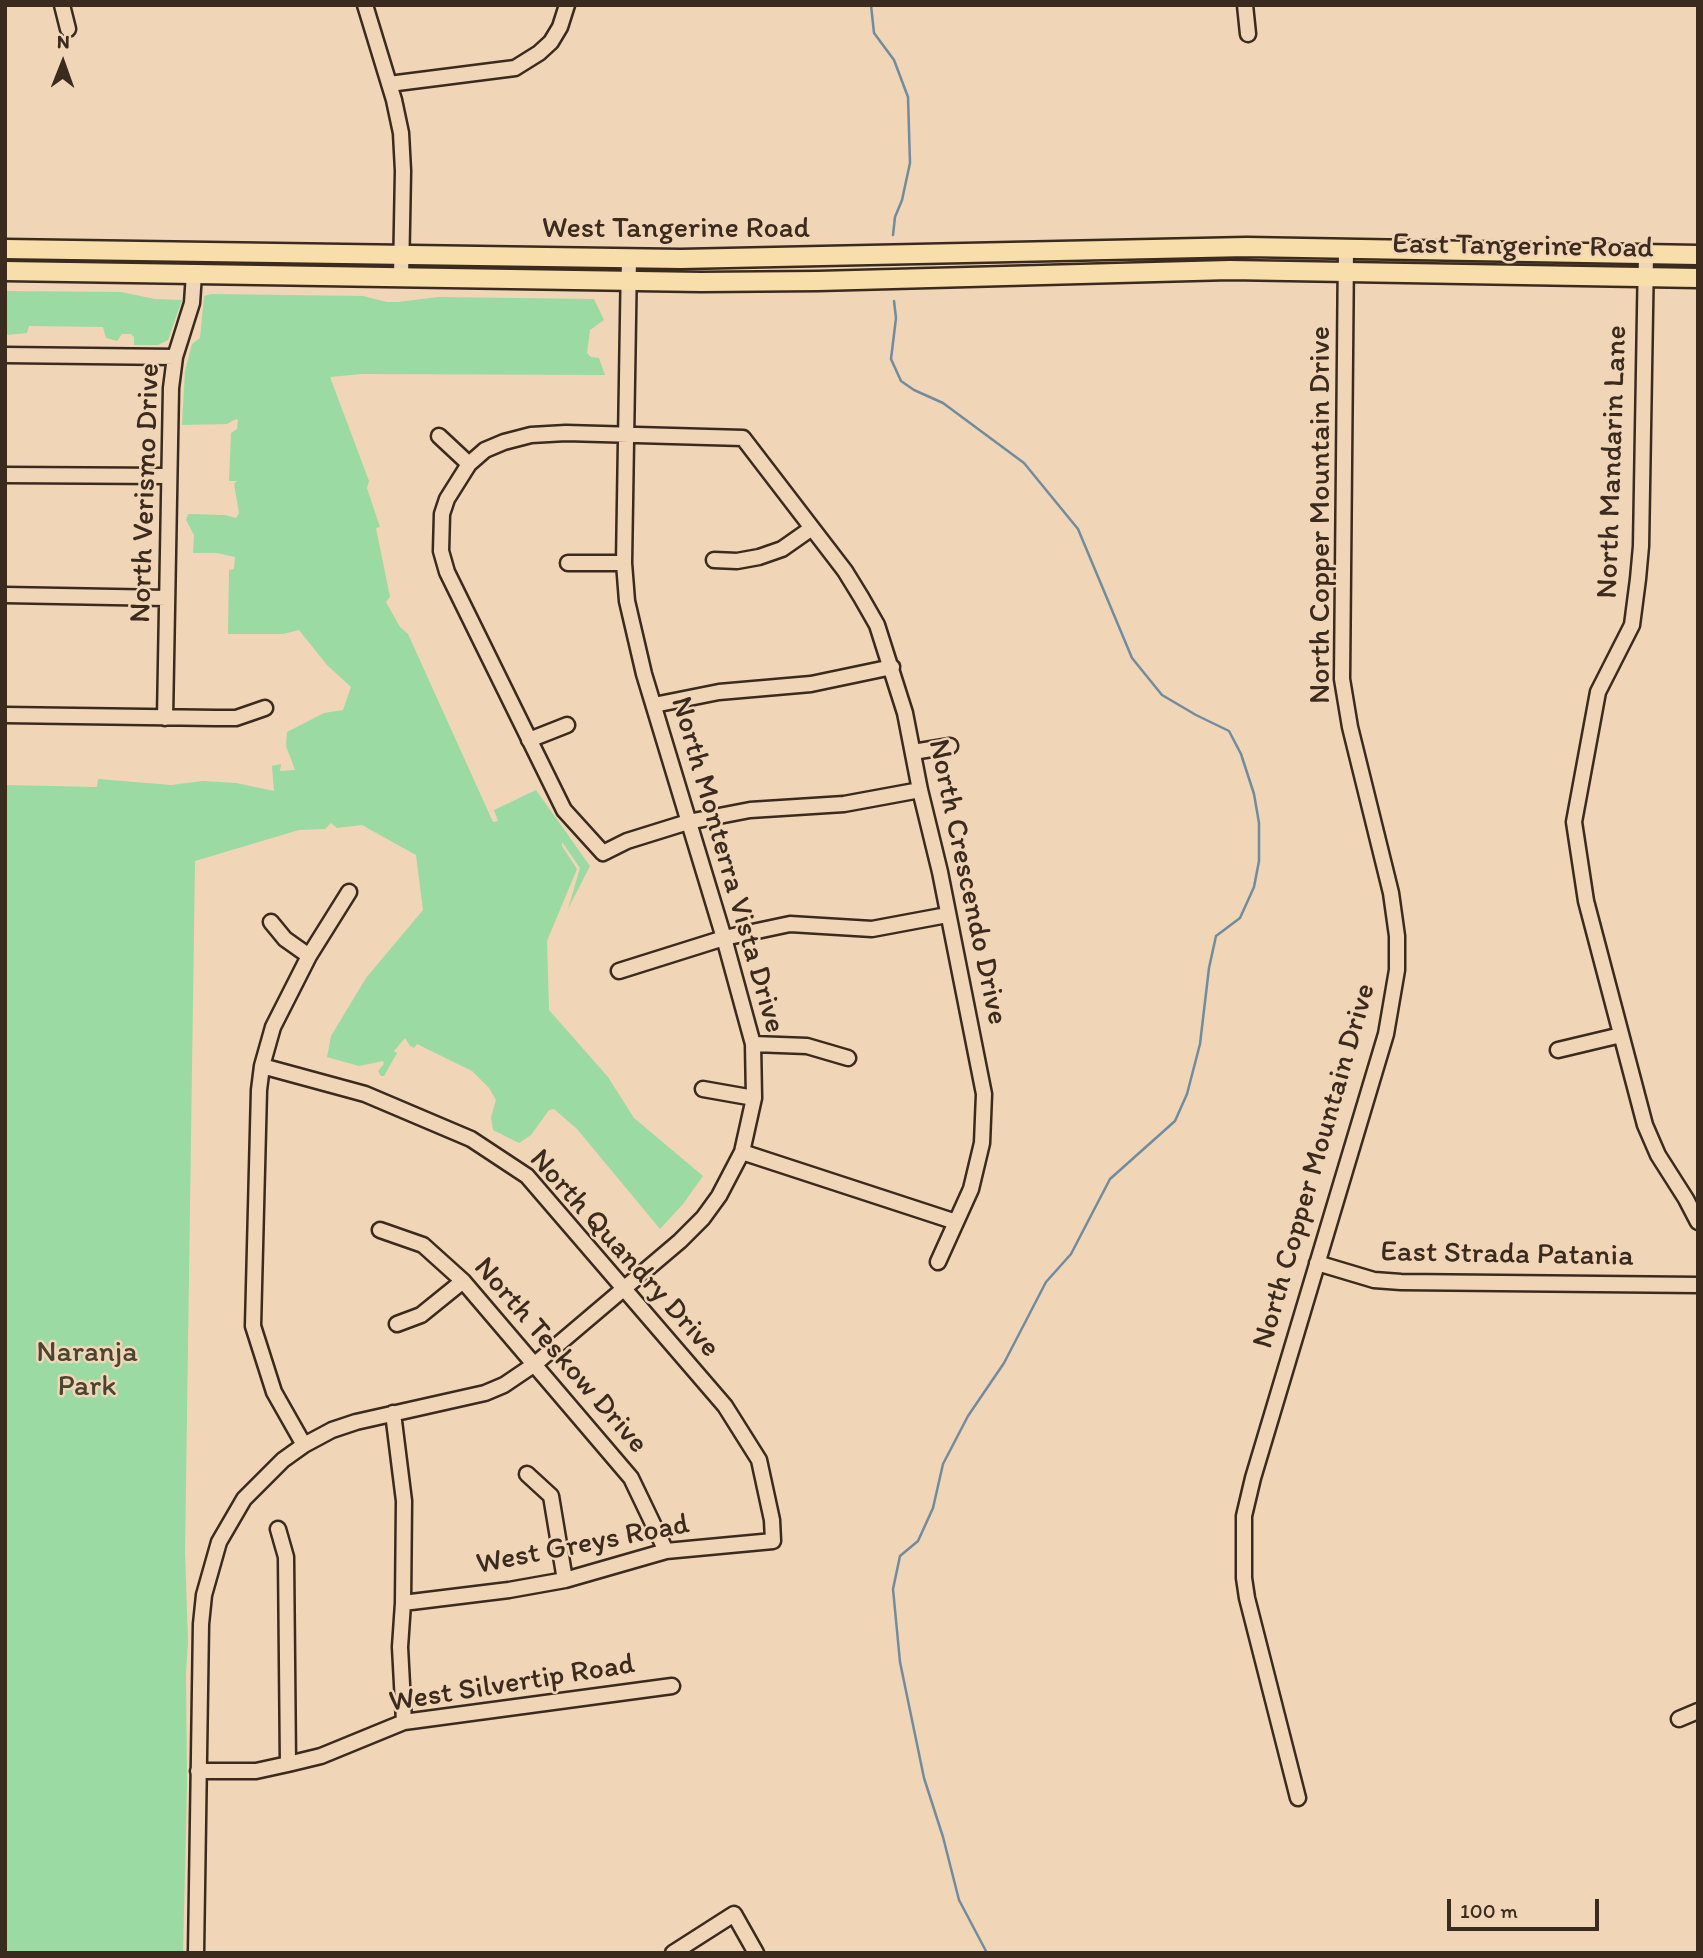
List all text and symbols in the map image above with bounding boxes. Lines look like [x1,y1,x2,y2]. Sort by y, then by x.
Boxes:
north arrow [28,28,98,98]
text: N [57,30,70,53]
street label: West Tangerine Road [542,211,810,247]
street label: East Tangerine Road [1392,227,1654,267]
street label: North Mandarin Lane [1590,325,1636,599]
street label: North Copper Mountain Drive [1303,326,1339,704]
street label: North Verismo Drive [123,362,169,624]
street label: North Monterra Vista Drive [662,693,792,1037]
street label: North Crescendo Drive [919,736,1015,1028]
street label: North Copper Mountain Drive [1246,979,1384,1353]
street label: North Quandry Drive [521,1142,727,1366]
street label: East Strada Patania [1380,1235,1634,1275]
street label: North Teskow Drive [465,1251,655,1461]
park label: Naranja Park [36,1335,138,1406]
street label: West Greys Road [473,1507,693,1583]
street label: West Silvertip Road [387,1647,637,1721]
scale bar [1451,1884,1603,1928]
text: 100 m [1460,1898,1518,1923]

